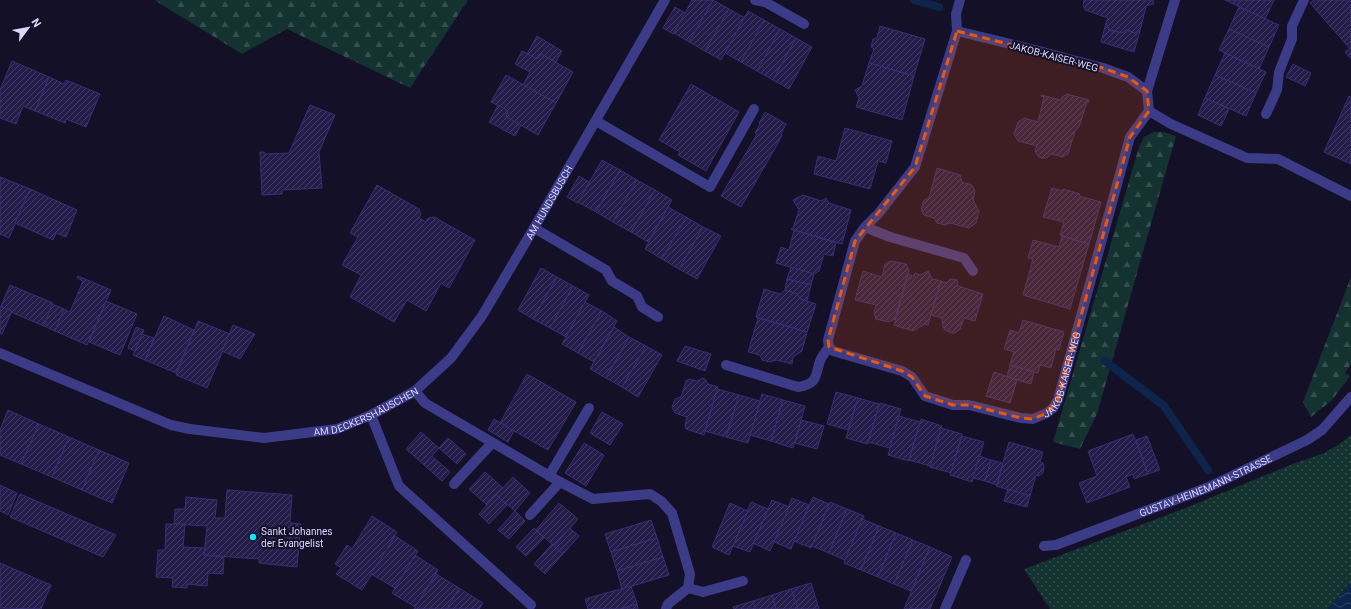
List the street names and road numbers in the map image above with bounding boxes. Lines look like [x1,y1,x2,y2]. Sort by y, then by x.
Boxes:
street label: JAKOB-KAISER-WEG [1008,39,1100,74]
street label: AM HUNDSBUSCH [524,164,575,241]
street label: JAKOB-KAISER-WEG [1042,330,1082,420]
street label: AM DECKERSHÄUSCHEN [313,385,420,438]
street label: GUSTAV-HEINEMANN-STRASSE [1138,453,1274,519]

